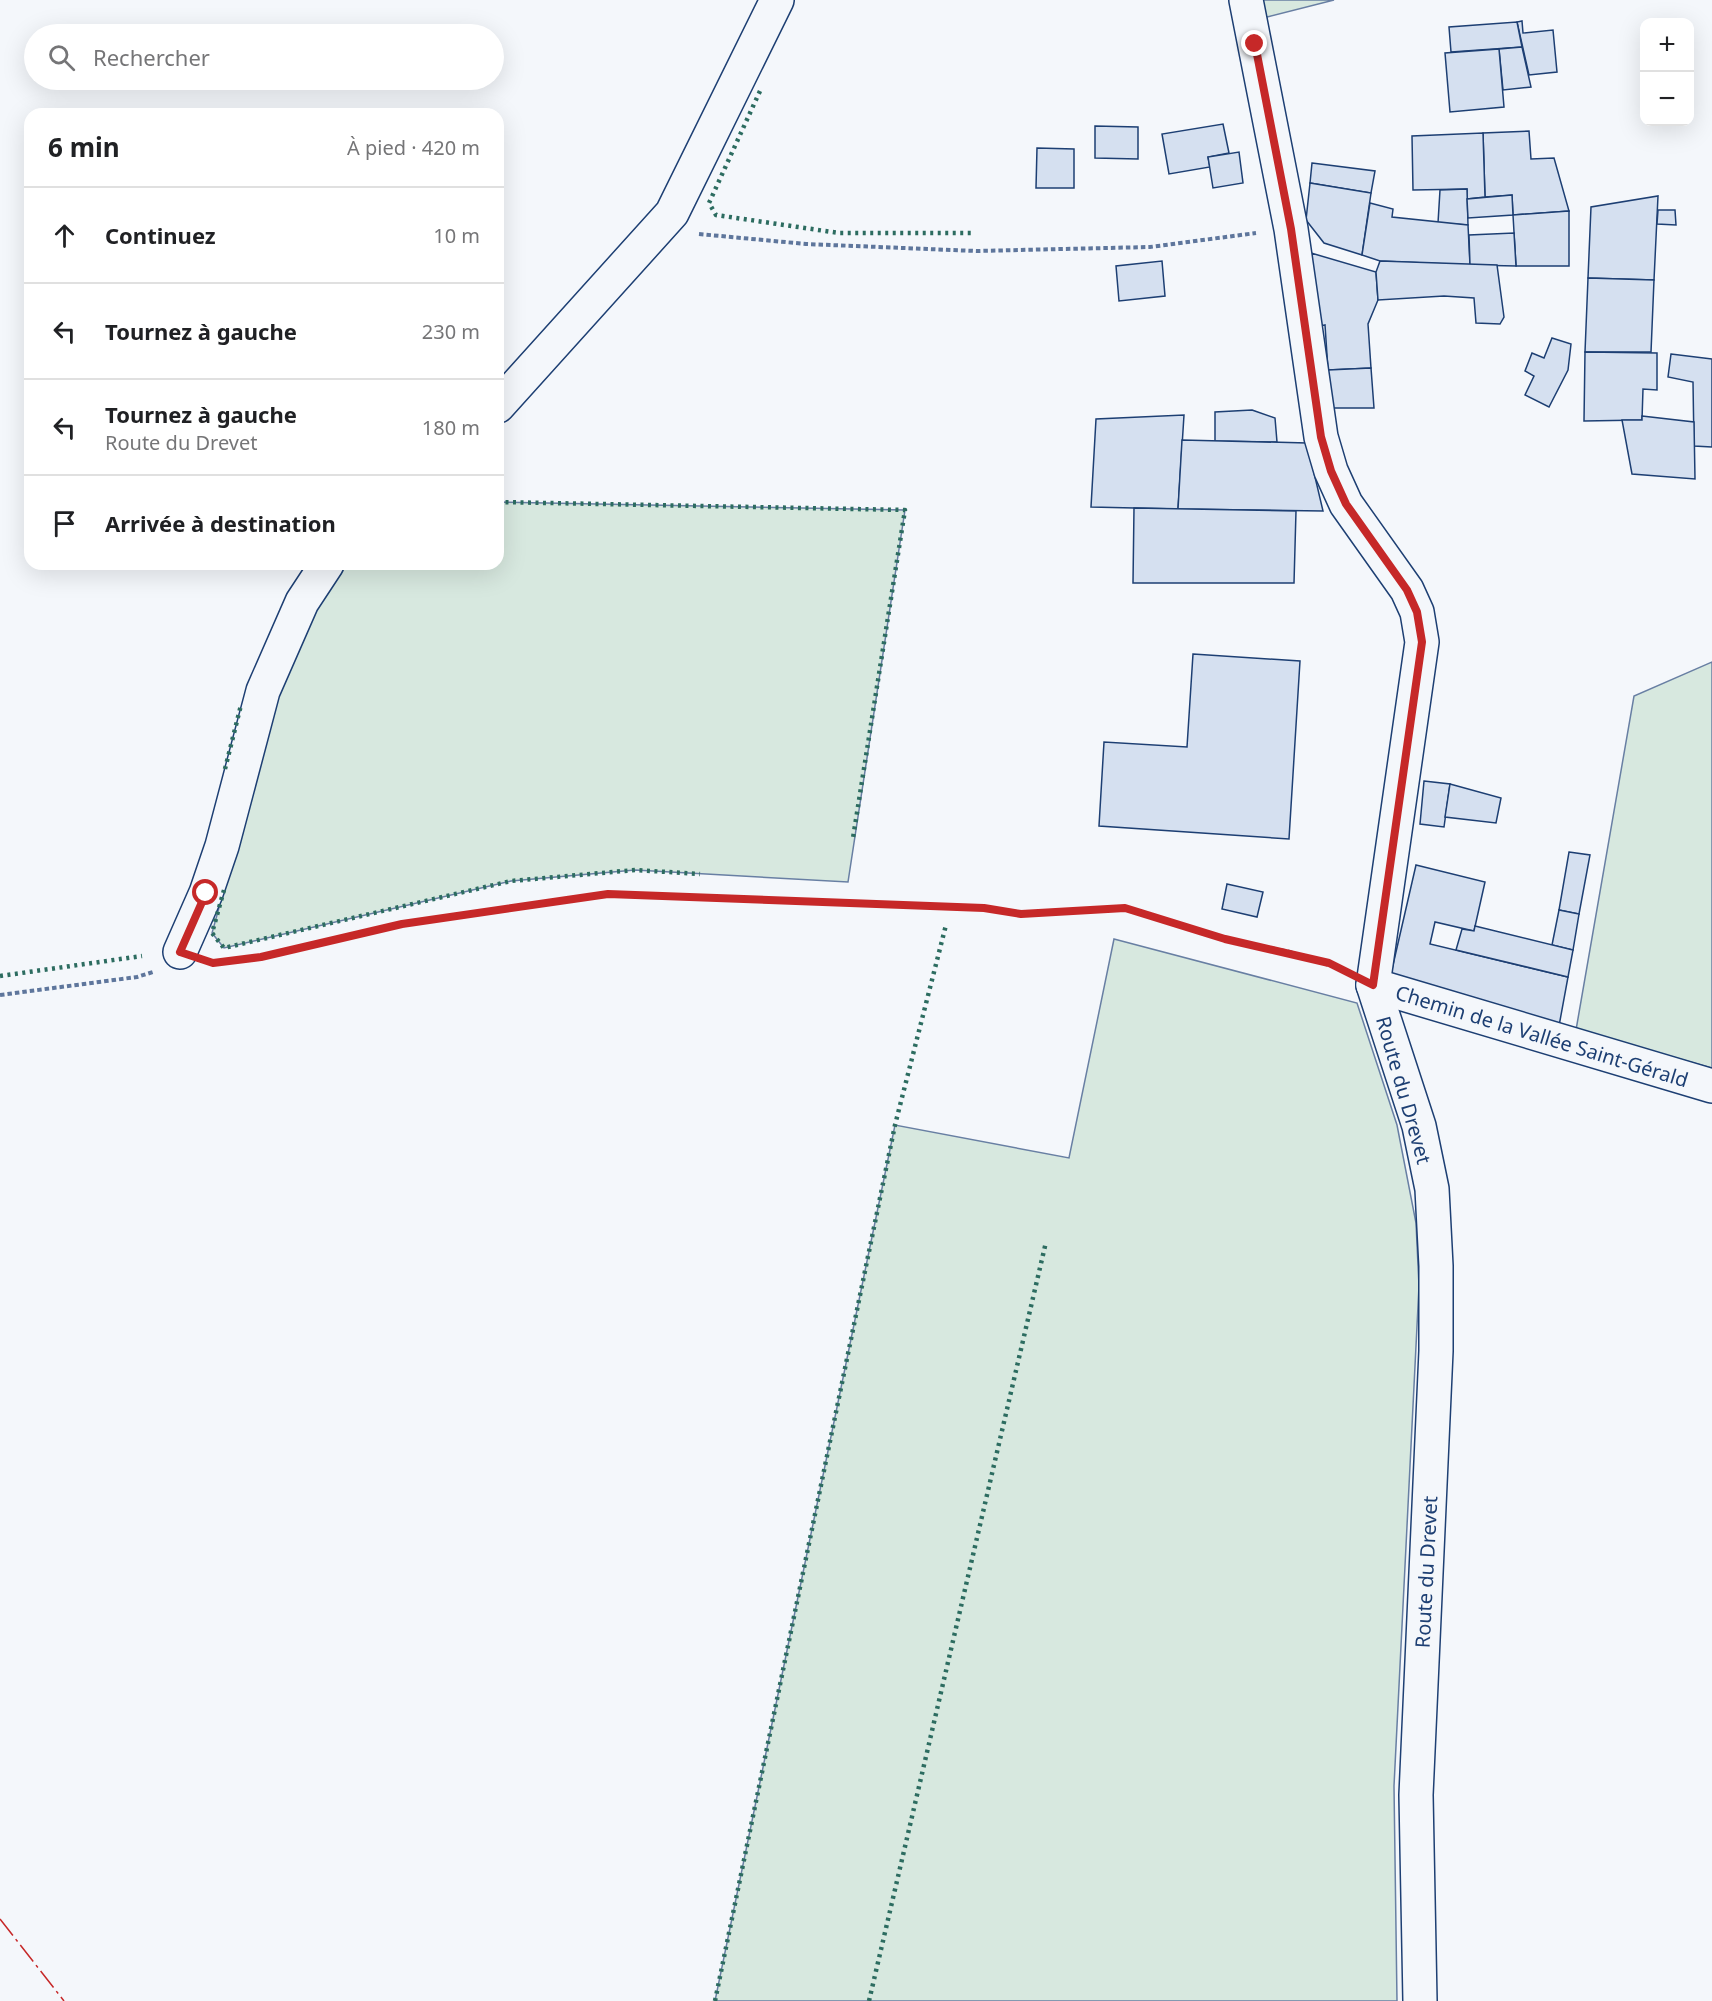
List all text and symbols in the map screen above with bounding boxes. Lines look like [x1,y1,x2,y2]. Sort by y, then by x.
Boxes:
map controls [1640,18,1694,126]
button: + [1640,18,1694,72]
search box [24,24,504,90]
route end [1241,30,1267,56]
icon: search [45,41,78,74]
text: Rechercher [93,42,210,72]
button: − [1640,72,1694,126]
text: 6 min [48,129,120,165]
text: À pied · 420 m [347,134,480,161]
icon: ahead [48,219,81,252]
text: Continuez [105,220,216,250]
text: 10 m [433,222,480,249]
icon: left [48,315,81,348]
text: Tournez à gauche [105,316,297,346]
text: 230 m [422,318,480,345]
text: Tournez à gauche [105,399,297,429]
icon: left [48,411,81,444]
text: 180 m [422,414,480,441]
text: Route du Drevet [105,429,257,456]
icon: arrive [48,507,81,540]
text: Arrivée à destination [105,508,336,538]
route start [192,879,218,905]
street label: Chemin de la Vallée Saint-Gérald [1392,979,1692,1093]
street label: Route du Drevet [1370,1013,1438,1167]
street label: Route du Drevet [1409,1495,1443,1649]

